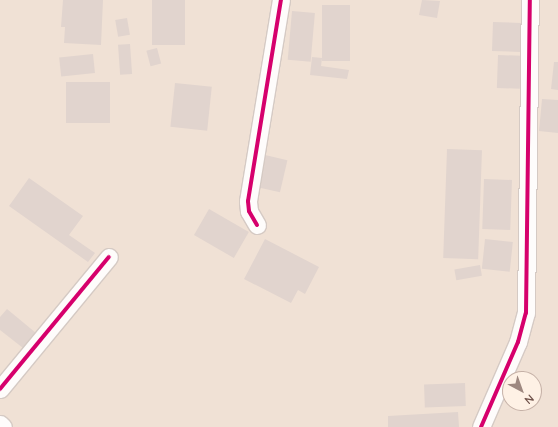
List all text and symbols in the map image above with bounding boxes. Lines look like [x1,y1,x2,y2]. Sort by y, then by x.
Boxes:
north arrow [502,371,542,411]
text: N [522,391,537,407]

